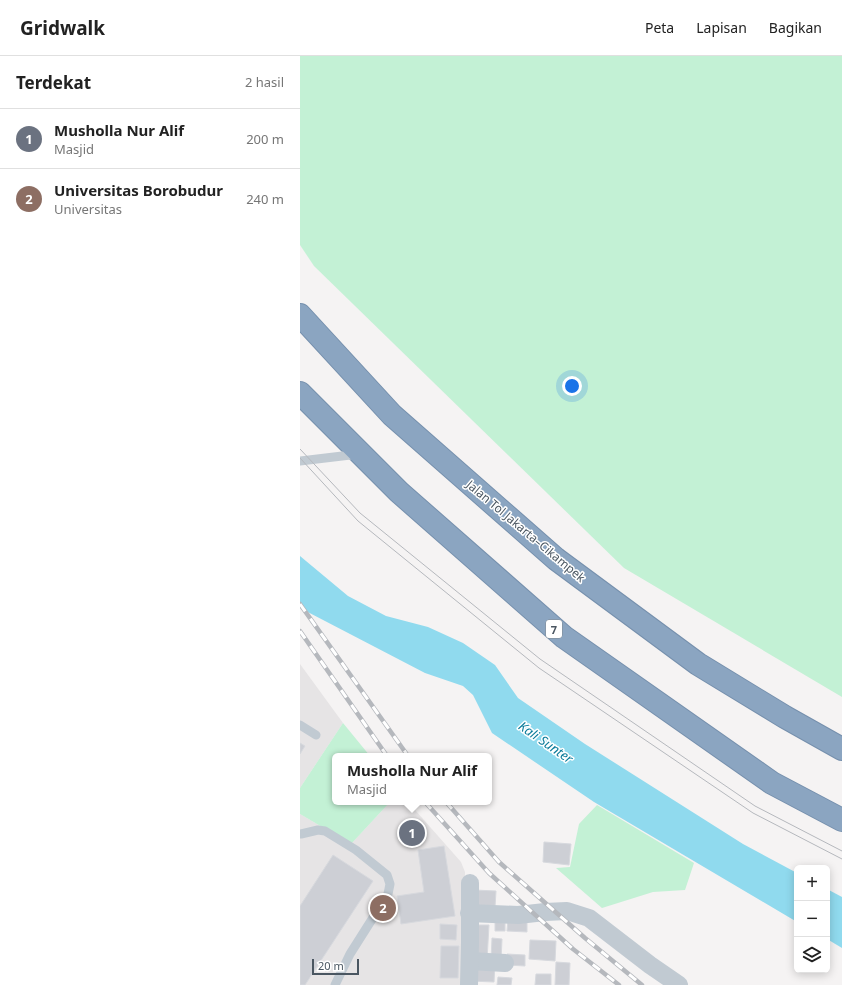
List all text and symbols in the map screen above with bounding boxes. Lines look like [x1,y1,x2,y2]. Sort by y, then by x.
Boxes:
text: Gridwalk [20,15,105,41]
text: Peta [645,18,674,37]
text: Lapisan [696,18,747,37]
text: Bagikan [769,18,822,37]
text: Terdekat [16,71,91,94]
text: 2 hasil [245,73,284,91]
text: Musholla Nur Alif [54,120,184,140]
text: 1 [25,130,33,148]
text: 200 m [246,130,284,148]
text: Masjid [54,140,94,158]
text: Universitas Borobudur [54,180,223,200]
text: 2 [25,190,33,208]
text: 240 m [246,190,284,208]
text: Universitas [54,200,122,218]
your location [562,376,582,396]
street label: Jalan Tol Jakarta–Cikampek [462,475,590,586]
road number: 7 [546,620,562,638]
water label: Kali Sunter [515,717,577,768]
popup [332,753,492,805]
text: Musholla Nur Alif [347,760,477,780]
text: Masjid [347,780,387,798]
pin: 1 [399,818,425,848]
map controls [794,865,830,973]
button: + [794,865,830,901]
pin: 2 [370,893,396,923]
button: − [794,901,830,937]
button: layers [794,937,830,973]
scale bar [312,957,359,976]
text: 20 m [318,958,344,973]

